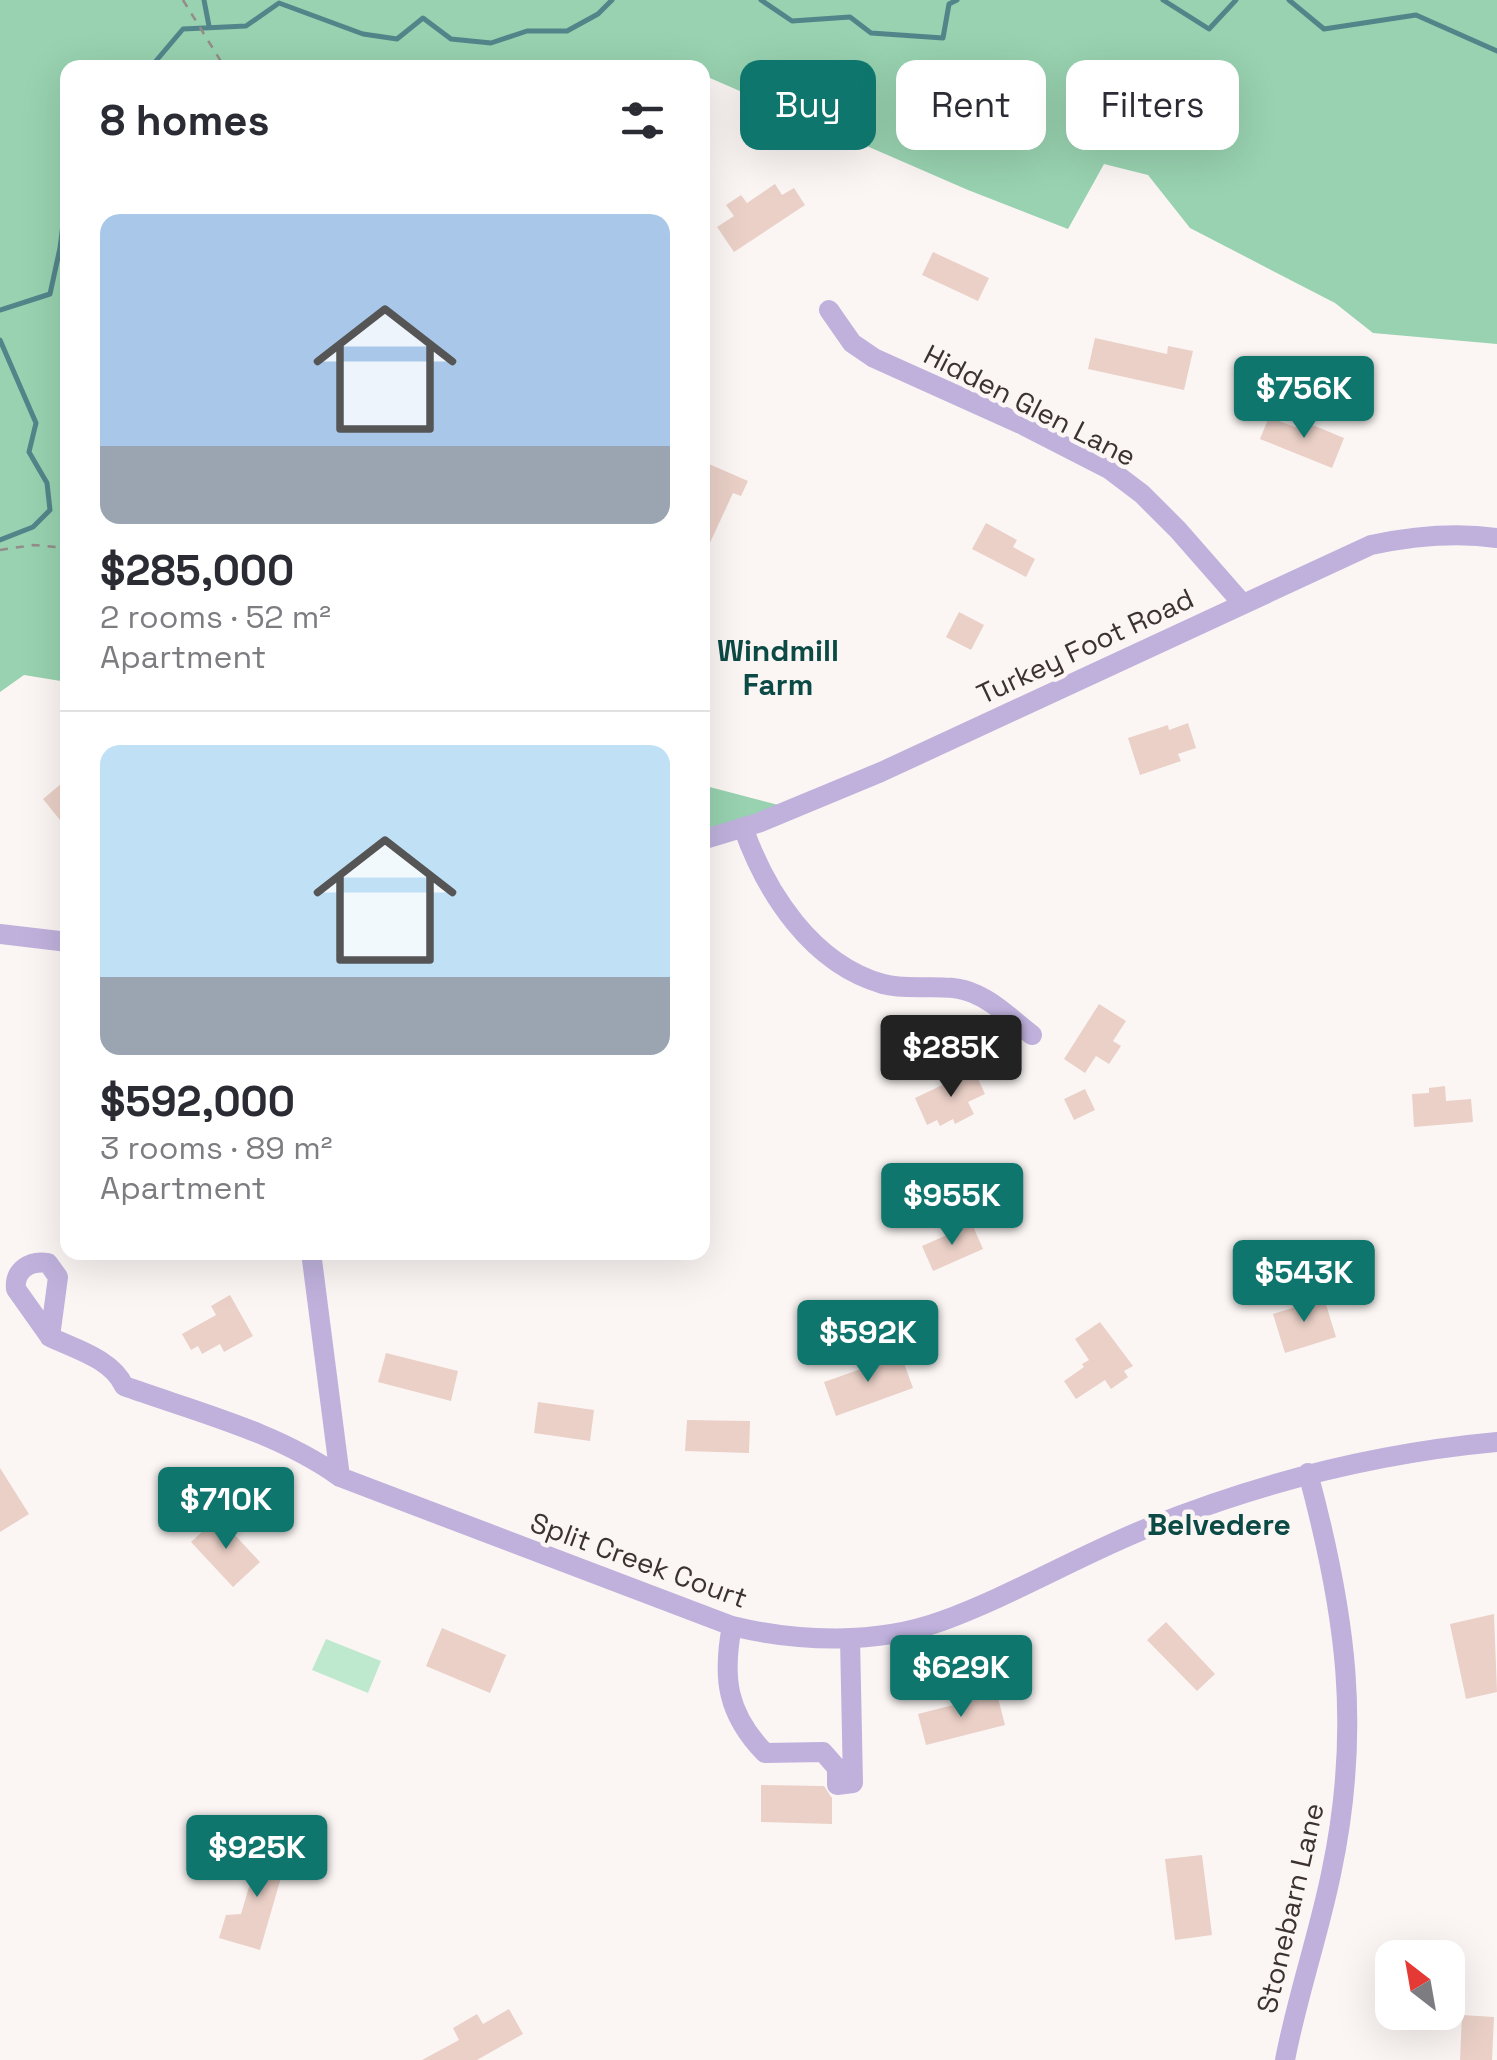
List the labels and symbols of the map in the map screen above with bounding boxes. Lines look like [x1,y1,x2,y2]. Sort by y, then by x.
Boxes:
street label: Hidden Glen Lane [918,336,1142,474]
pin: $756K [1234,356,1374,441]
street label: Turkey Foot Road [971,580,1199,712]
district label: Windmill Farm [717,631,839,704]
pin: $285K [881,1015,1021,1100]
pin: $955K [882,1163,1022,1248]
pin: $543K [1234,1240,1374,1325]
pin: $592K [798,1300,938,1385]
pin: $710K [156,1467,296,1552]
street label: Split Creek Court [526,1504,752,1616]
district label: Belvedere [1147,1505,1291,1544]
pin: $629K [891,1635,1031,1720]
street label: Stonebarn Lane [1248,1799,1332,2017]
pin: $925K [187,1815,327,1900]
north arrow [1375,1940,1465,2030]

